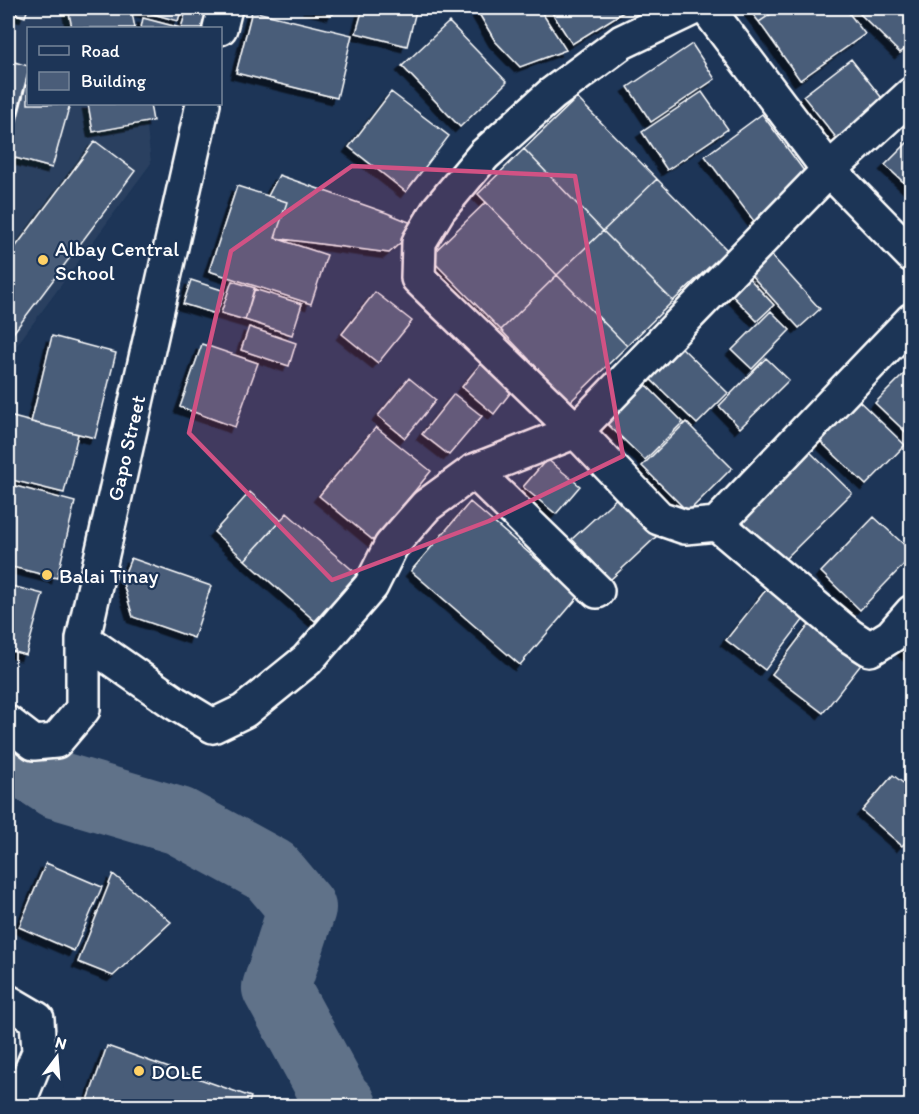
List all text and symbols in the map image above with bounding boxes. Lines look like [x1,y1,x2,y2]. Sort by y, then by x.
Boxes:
legend [27,27,222,105]
text: Road [81,40,120,62]
text: Building [81,70,147,92]
place label: Albay Central School [55,236,179,285]
marker: Albay Central School [36,253,50,267]
street label: Gapo Street [102,392,150,503]
place label: Balai Tinay [59,563,159,588]
marker: Balai Tinay [40,568,54,582]
north arrow [27,1027,87,1087]
text: N [53,1032,69,1054]
place label: DOLE [151,1059,203,1084]
marker: DOLE [132,1064,146,1078]

